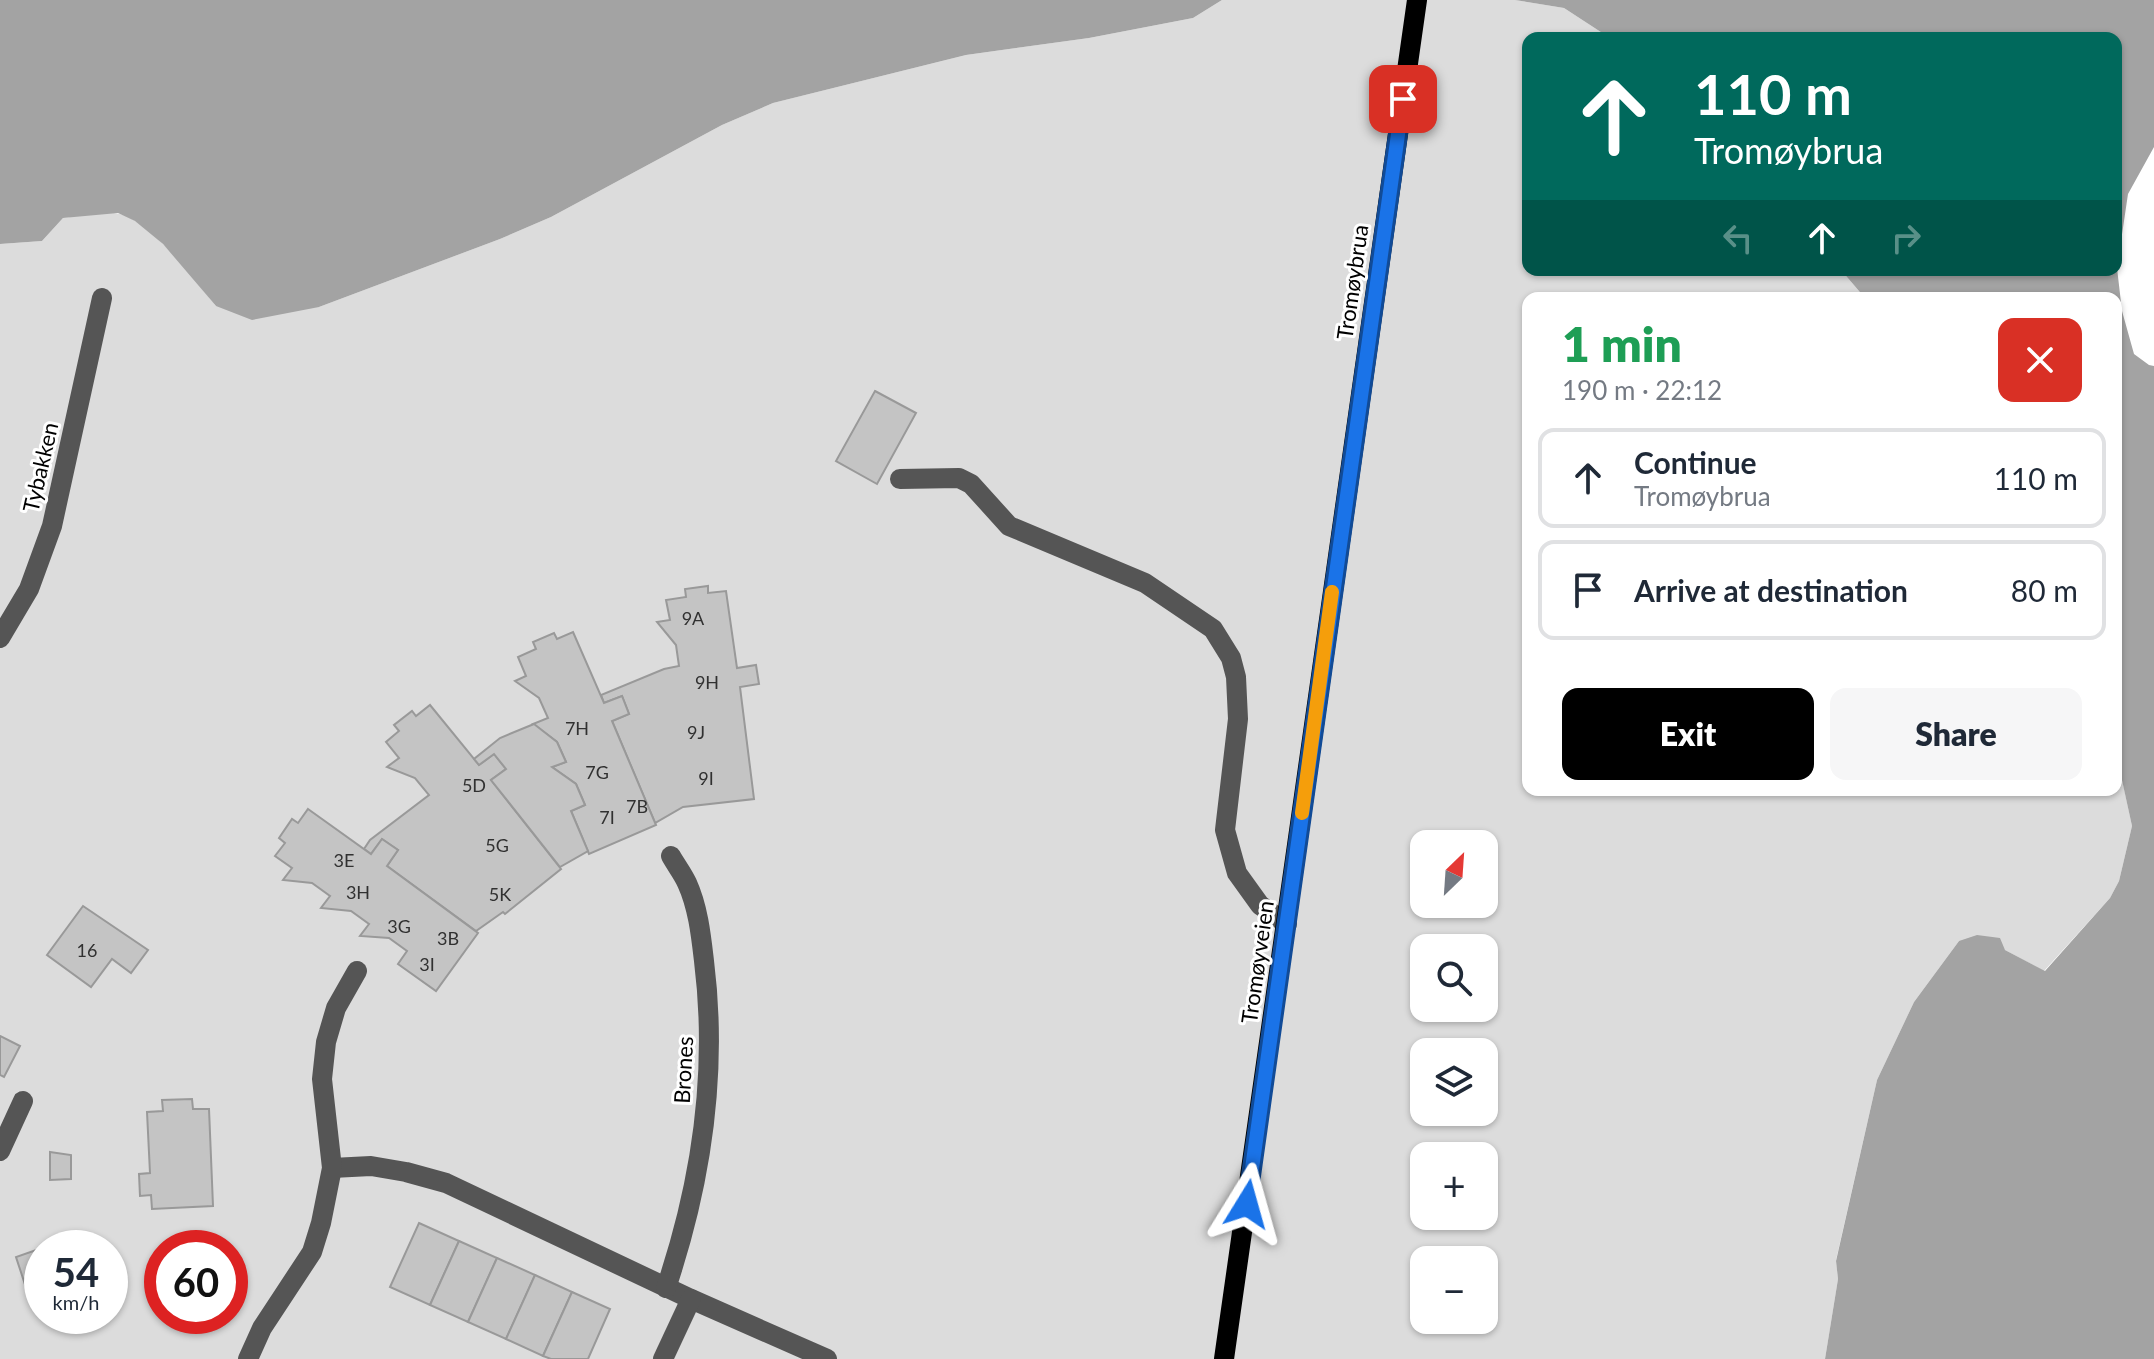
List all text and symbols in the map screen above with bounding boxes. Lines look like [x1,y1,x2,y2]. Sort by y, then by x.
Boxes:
text: 110 m [1694,60,1852,127]
icon: ahead [1562,64,1666,168]
pin [1369,65,1437,133]
icon: arrive [1381,77,1425,121]
text: Tromøybrua [1694,128,1883,172]
icon: left [1716,216,1760,260]
icon: ahead [1800,216,1844,260]
icon: right [1884,216,1928,260]
street label: Tromøybrua [1331,223,1373,341]
text: 1 min [1562,315,1682,372]
button: close [1998,318,2082,402]
text: 190 m · 22:12 [1562,374,1722,406]
street label: Tybakken [17,419,63,515]
text: Continue [1634,444,1757,480]
icon: ahead [1566,456,1610,500]
text: 110 m [1993,460,2078,496]
text: Tromøybrua [1634,480,1771,512]
icon: arrive [1566,568,1610,612]
text: Arrive at destination [1634,572,1908,608]
text: 80 m [2011,572,2078,608]
house number: 9A [682,607,705,629]
house number: 9H [695,671,719,693]
button: Exit [1562,688,1814,780]
button: Share [1830,688,2082,780]
house number: 7H [565,717,589,739]
house number: 9J [687,721,705,743]
house number: 7G [585,761,609,783]
house number: 9I [698,767,714,789]
house number: 5D [462,774,486,796]
house number: 7B [626,795,648,817]
house number: 7I [599,806,615,828]
north arrow [1410,830,1498,918]
map controls [1410,830,1498,1334]
house number: 5G [485,834,509,856]
house number: 3E [334,849,354,871]
house number: 3H [346,881,370,903]
house number: 5K [489,883,511,905]
street label: Tromøyveien [1235,899,1279,1025]
house number: 3G [387,915,411,937]
house number: 3B [437,927,459,949]
button: search [1410,934,1498,1022]
house number: 16 [77,939,97,961]
house number: 3I [419,953,435,975]
street label: Brones [668,1036,698,1104]
button: layers [1410,1038,1498,1126]
button: + [1410,1142,1498,1230]
position arrow [1205,1162,1289,1246]
speed limit sign: 60 [144,1230,248,1334]
button: − [1410,1246,1498,1334]
text: 54 [53,1248,99,1296]
text: km/h [53,1290,99,1314]

